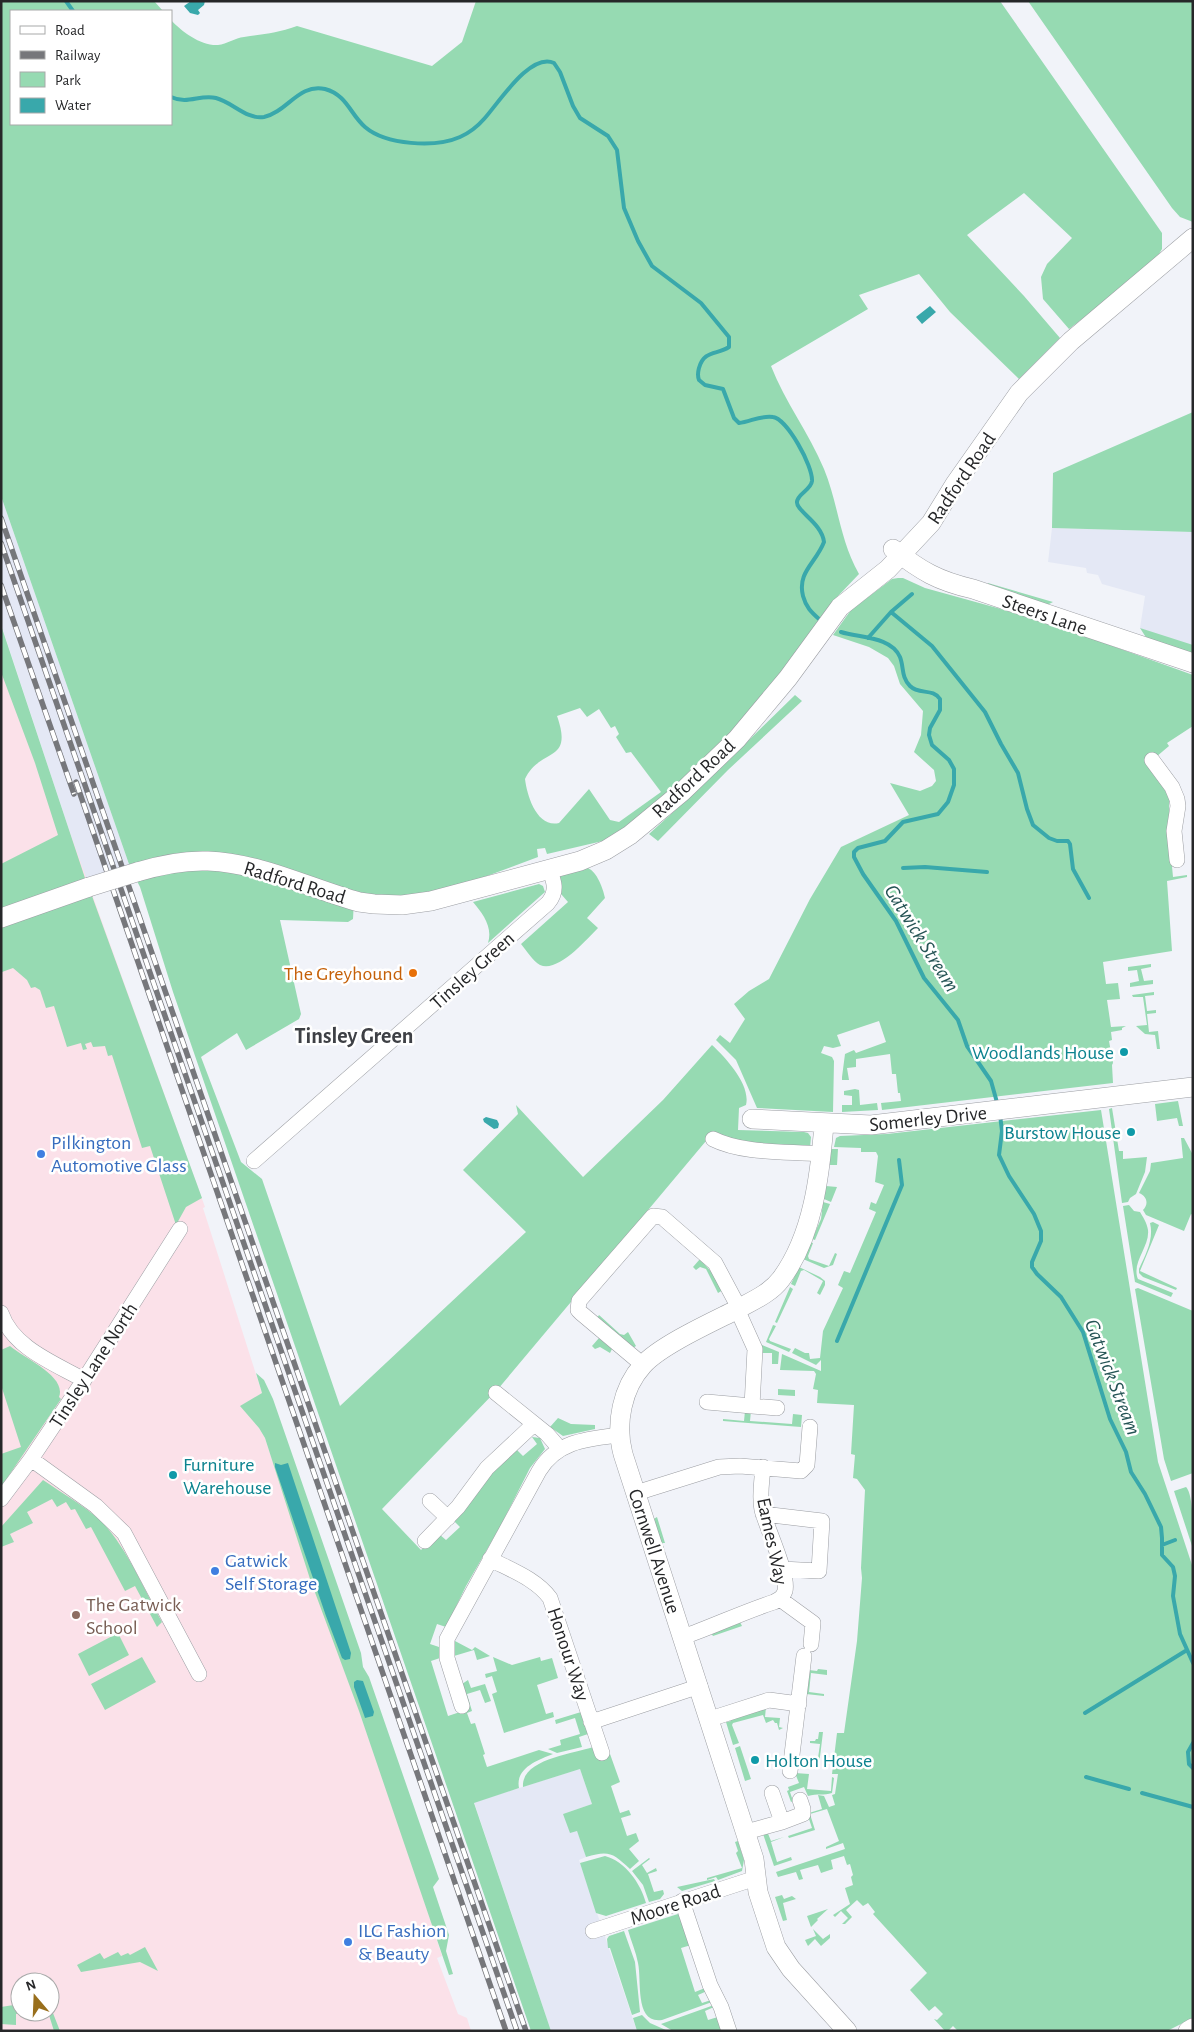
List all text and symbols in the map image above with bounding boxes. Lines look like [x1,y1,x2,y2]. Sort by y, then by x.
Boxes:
legend [10,10,172,125]
text: Road [55,23,85,38]
text: Railway [55,48,101,63]
text: Park [55,73,81,88]
text: Water [55,98,91,113]
street label: Radford Road [924,429,1000,528]
street label: Steers Lane [1000,591,1090,639]
street label: Radford Road [648,735,739,822]
street label: Radford Road [241,858,348,908]
water label: Gatwick Stream [880,881,963,996]
street label: Tinsley Green [427,928,518,1013]
place label: The Greyhound [284,964,403,984]
marker: The Greyhound [407,967,419,979]
district label: Tinsley Green [295,1025,414,1048]
place label: Woodlands House [972,1043,1114,1063]
marker: Woodlands House [1118,1046,1130,1058]
street label: Somerley Drive [868,1103,988,1135]
place label: Burstow House [1004,1123,1121,1143]
marker: Burstow House [1125,1126,1137,1138]
place label: Pilkington Automotive Glass [51,1133,187,1176]
marker: Pilkington Automotive Glass [35,1148,47,1160]
street label: Tinsley Lane North [46,1299,142,1432]
water label: Gatwick Stream [1081,1316,1144,1438]
place label: Furniture Warehouse [183,1455,272,1498]
marker: Furniture Warehouse [167,1469,179,1481]
street label: Cornwell Avenue [624,1486,684,1616]
street label: Eames Way [753,1496,791,1587]
place label: Gatwick Self Storage [225,1551,317,1594]
marker: Gatwick Self Storage [209,1565,221,1577]
place label: The Gatwick School [86,1595,181,1638]
street label: Honour Way [544,1605,593,1704]
marker: The Gatwick School [70,1609,82,1621]
place label: Holton House [765,1751,872,1771]
marker: Holton House [749,1754,761,1766]
street label: Moore Road [628,1881,723,1929]
place label: ILG Fashion & Beauty [358,1921,446,1964]
marker: ILG Fashion & Beauty [342,1936,354,1948]
north arrow [10,1972,60,2022]
text: N [24,1977,38,1994]

